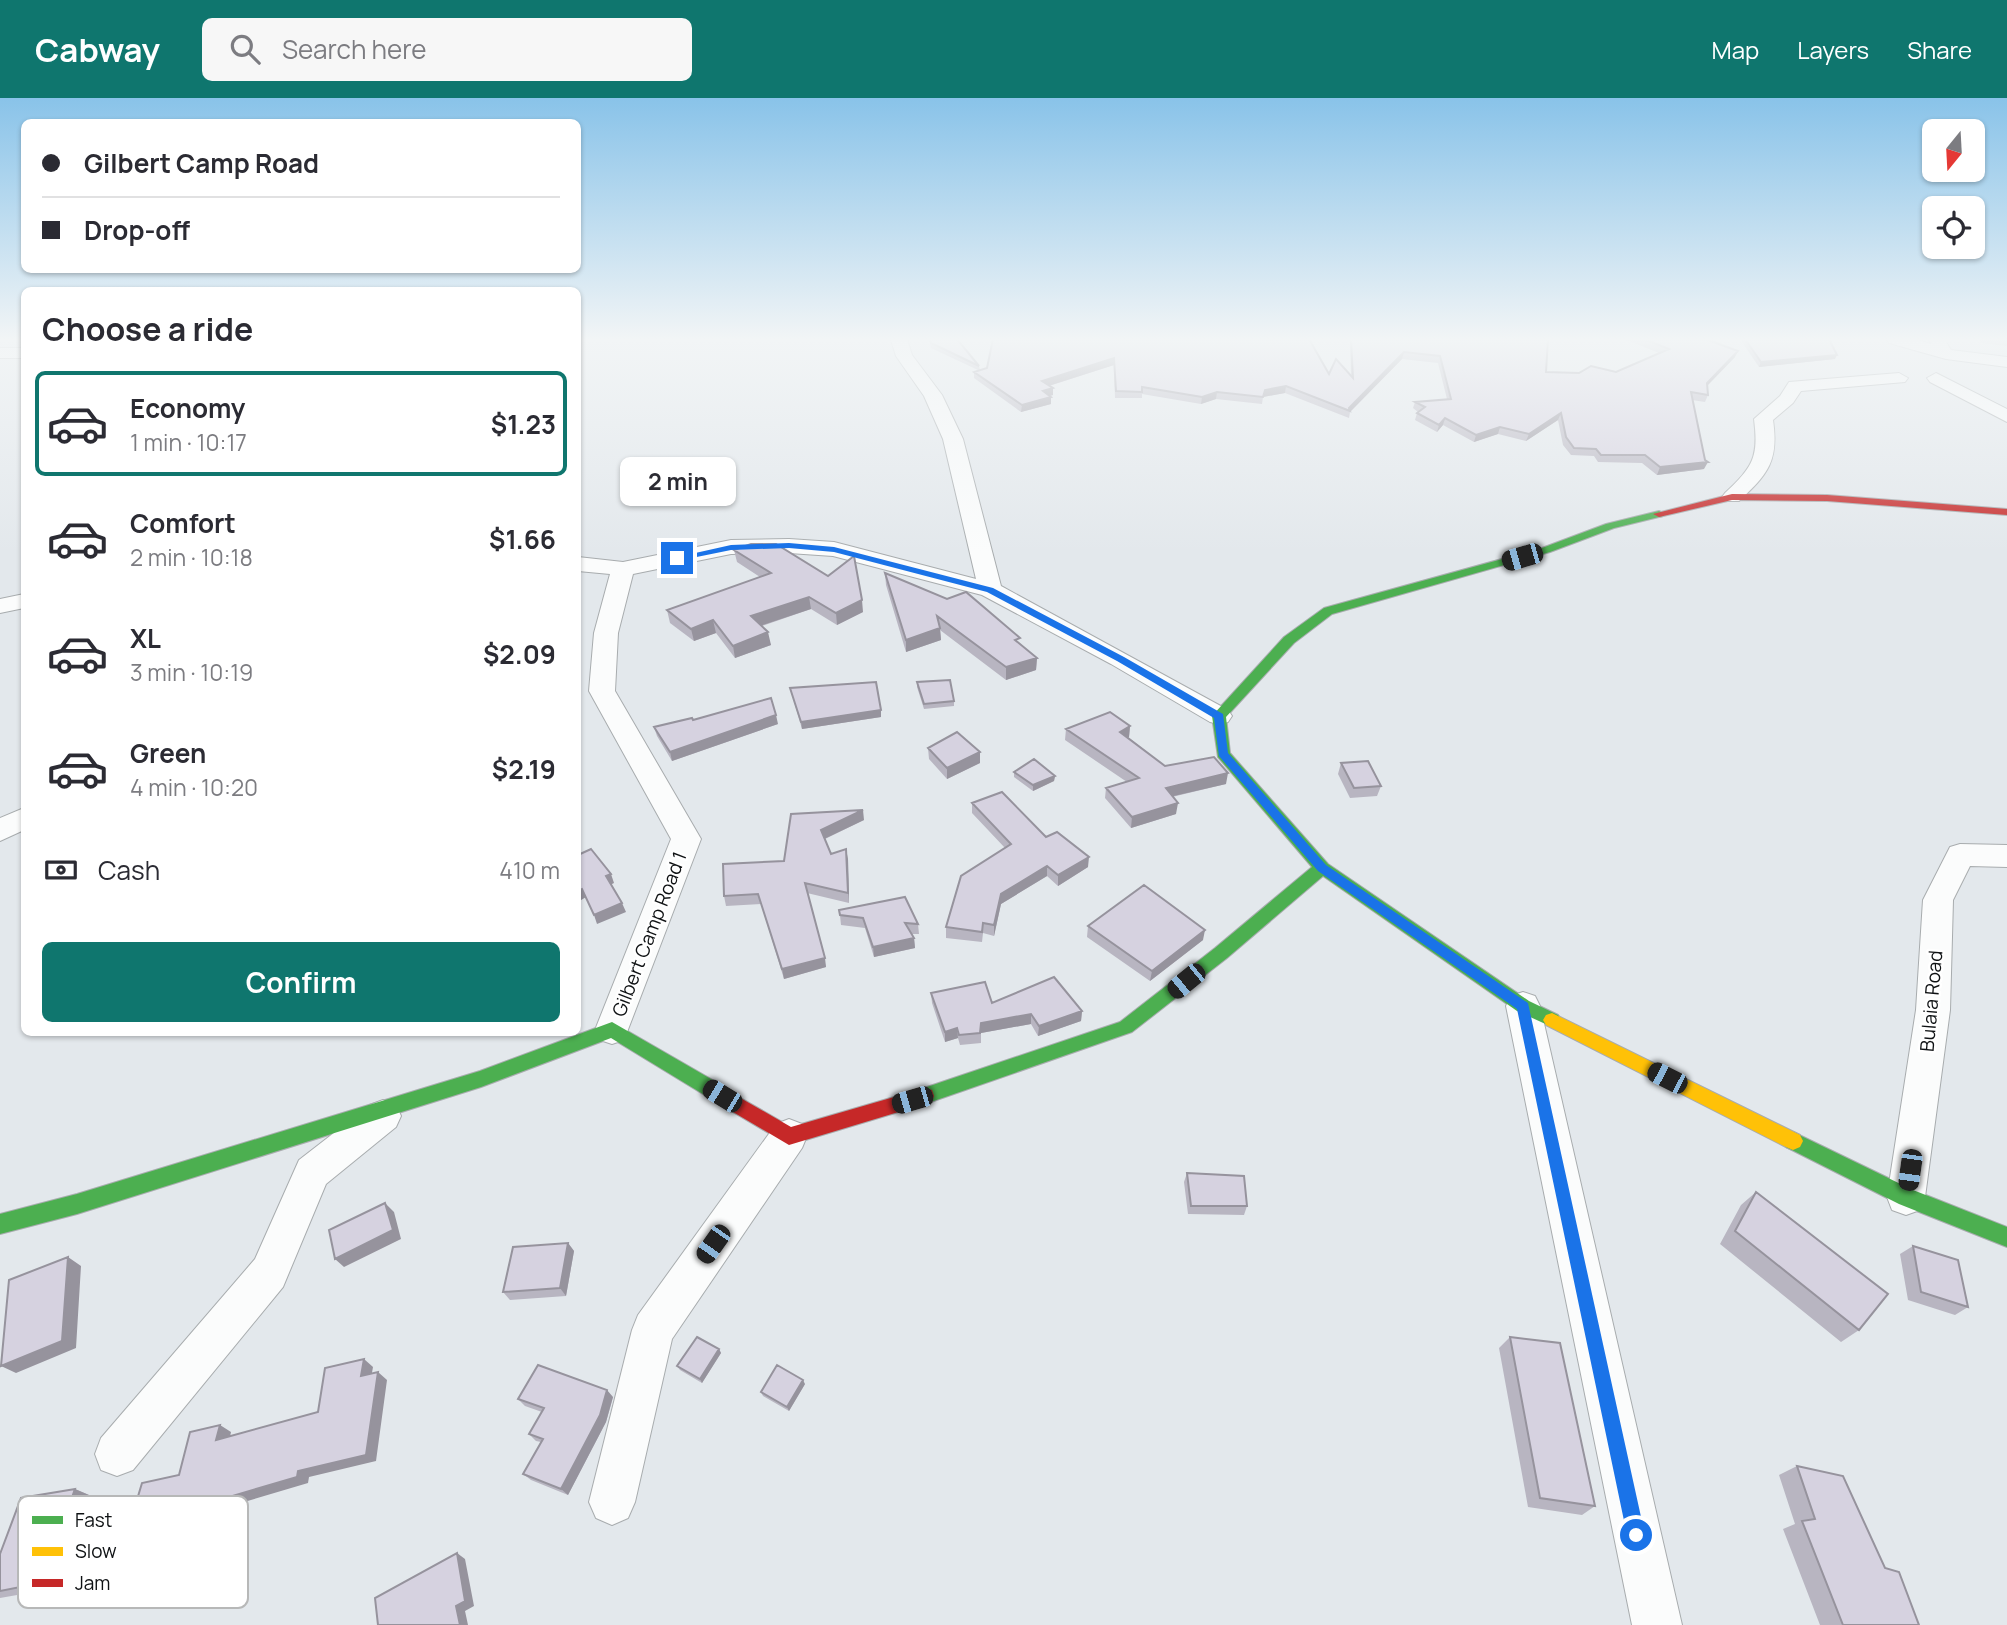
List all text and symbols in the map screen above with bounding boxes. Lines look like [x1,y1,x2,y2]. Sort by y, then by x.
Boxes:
search box [202,18,692,81]
text: Cabway [35,27,160,72]
icon: search [226,30,264,68]
text: Search here [282,31,427,67]
text: Map [1712,33,1759,66]
text: Layers [1797,33,1869,66]
text: Share [1907,33,1972,66]
north arrow [1922,119,1984,182]
map controls [1922,119,1985,259]
text: Gilbert Camp Road [84,145,319,181]
button: locate [1922,196,1985,259]
text: Drop-off [84,212,190,248]
text: Choose a ride [42,307,253,351]
text: Economy [130,390,245,426]
icon: car [46,392,109,455]
text: $1.23 [491,406,556,442]
text: 1 min · 10:17 [130,426,247,458]
callout: 2 min [619,456,735,505]
text: 2 min [648,465,708,497]
text: Comfort [130,505,236,541]
icon: car [46,507,109,570]
text: $1.66 [489,521,556,557]
text: 2 min · 10:18 [130,541,253,573]
car [1499,541,1546,573]
route end [661,542,693,574]
text: XL [130,620,161,656]
icon: car [46,622,109,685]
text: $2.09 [483,636,556,672]
text: 3 min · 10:19 [130,656,253,688]
text: Green [130,735,206,771]
icon: car [46,737,109,800]
text: $2.19 [492,751,556,787]
text: 4 min · 10:20 [130,771,258,803]
street label: Gilbert Camp Road 1 [606,848,692,1020]
icon: cash [42,851,80,889]
text: Cash [98,852,160,888]
text: 410 m [499,854,560,886]
button: Confirm [42,942,560,1022]
street label: Bulaia Road [1914,949,1948,1053]
car [1164,960,1209,1002]
car [1644,1059,1691,1097]
car [699,1076,746,1116]
car [889,1084,936,1116]
car [1897,1148,1924,1192]
car [693,1221,734,1267]
legend [18,1496,248,1608]
text: Fast [75,1507,112,1533]
route start [1620,1519,1652,1551]
text: Slow [75,1538,117,1564]
text: Jam [75,1570,110,1596]

